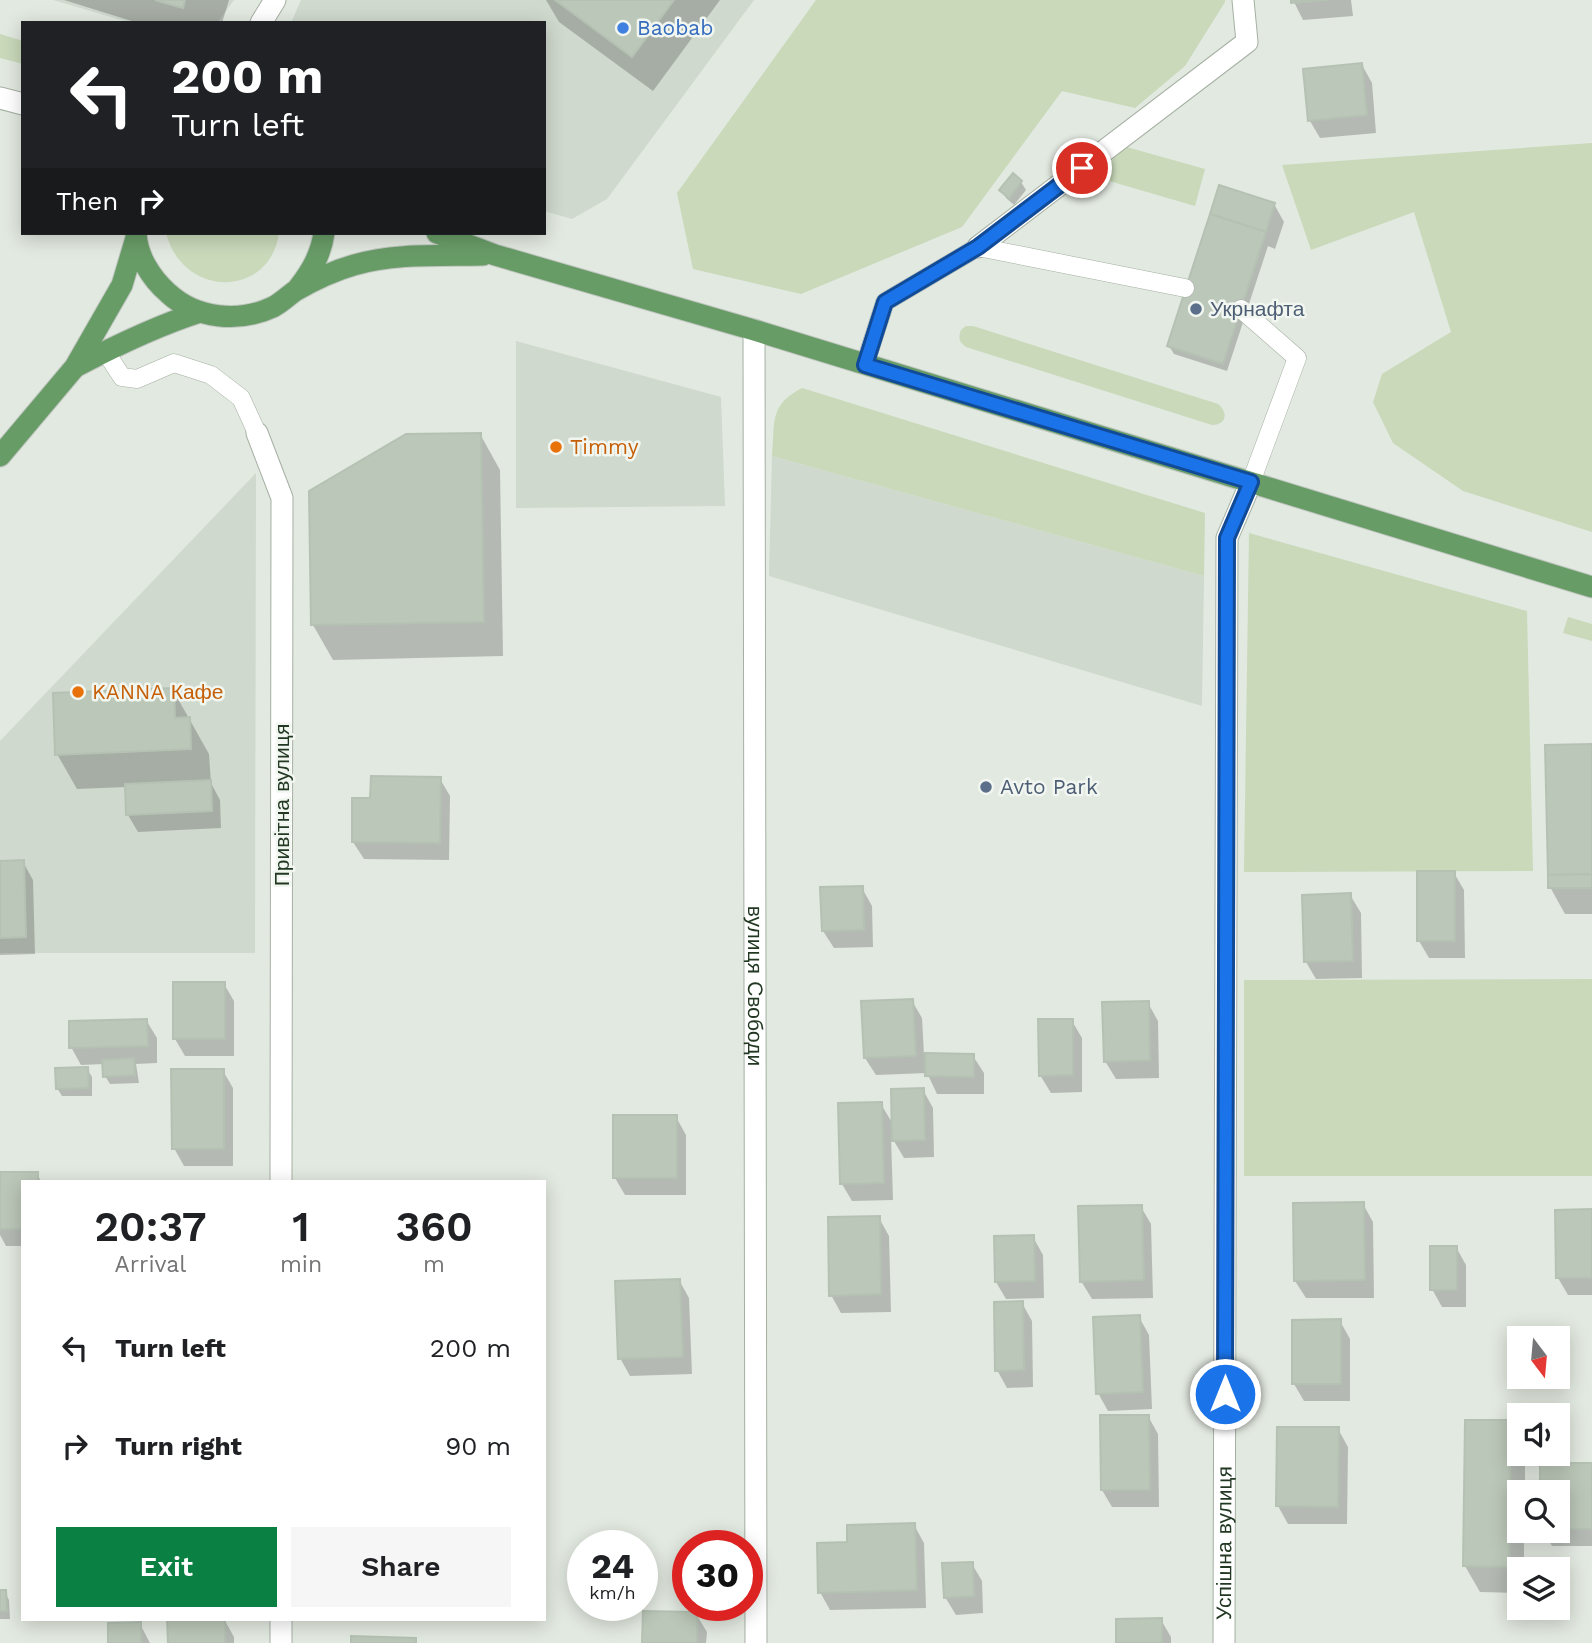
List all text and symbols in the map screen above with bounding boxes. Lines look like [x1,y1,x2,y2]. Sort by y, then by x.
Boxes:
place label: Baobab [637,15,713,40]
marker: Baobab [615,20,631,36]
text: 200 m [171,47,323,105]
icon: left [56,49,147,140]
text: Turn left [171,106,304,144]
pin [1052,138,1112,198]
icon: arrive [1063,149,1101,187]
icon: right [132,182,170,220]
text: Then [56,186,118,216]
place label: Укрнафта [1210,296,1305,321]
marker: Укрнафта [1188,301,1204,317]
place label: Timmy [570,434,639,459]
marker: Timmy [548,439,564,455]
place label: KANNA Кафе [92,679,224,704]
marker: KANNA Кафе [70,684,86,700]
street label: Привітна вулиця [269,724,294,886]
place label: Avto Park [1000,774,1098,799]
marker: Avto Park [978,779,994,795]
street label: вулиця Свободи [743,906,768,1066]
text: 20:37 [94,1202,207,1251]
text: 1 [292,1202,310,1251]
text: 360 [395,1202,473,1251]
text: Arrival [115,1251,186,1278]
text: min [280,1251,322,1278]
text: m [423,1251,445,1278]
north arrow [1507,1326,1570,1390]
map controls [1507,1326,1570,1620]
icon: left [56,1329,94,1367]
text: Turn left [115,1333,226,1363]
text: 200 m [430,1333,511,1363]
position arrow [1188,1357,1262,1431]
button: sound [1507,1403,1570,1466]
icon: right [56,1427,94,1465]
text: Turn right [115,1431,242,1461]
text: 90 m [445,1431,511,1461]
street label: Успішна вулиця [1211,1466,1236,1620]
button: search [1507,1480,1570,1543]
button: Exit [56,1527,277,1607]
button: Share [291,1527,511,1607]
speed limit sign: 30 [672,1530,763,1621]
text: 24 [591,1545,634,1587]
button: layers [1507,1557,1570,1620]
text: km/h [589,1582,636,1603]

